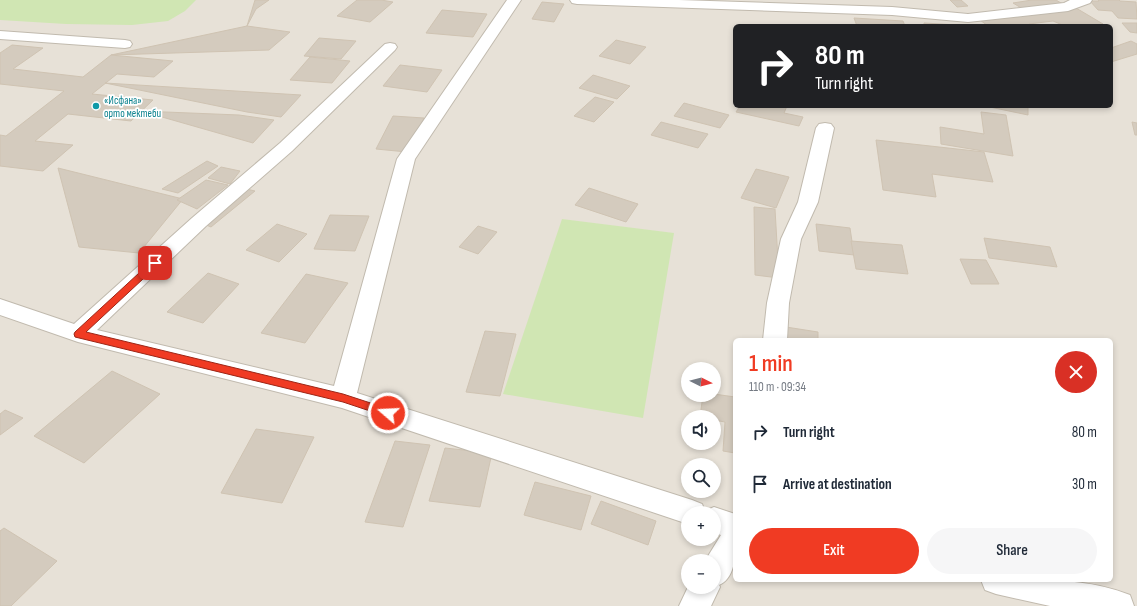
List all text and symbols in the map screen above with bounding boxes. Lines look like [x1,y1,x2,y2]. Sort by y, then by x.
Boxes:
text: 80 m [815,39,864,72]
icon: right [749,40,801,92]
text: Turn right [815,73,873,94]
place label: «Исфана» орто мектеби [104,94,162,120]
marker: «Исфана» орто мектеби [91,101,101,111]
pin [138,246,172,280]
icon: arrive [144,252,166,274]
text: 1 min [749,349,793,378]
button: close [1055,351,1097,393]
north arrow [681,362,721,402]
map controls [681,362,721,594]
text: 110 m · 09:34 [749,379,806,395]
position arrow [367,392,409,434]
button: sound [681,410,721,450]
icon: right [749,421,771,443]
text: Turn right [783,423,835,442]
text: 80 m [1072,423,1097,442]
button: search [681,458,721,498]
icon: arrive [749,473,771,495]
text: Arrive at destination [783,475,892,494]
text: 30 m [1072,475,1097,494]
button: + [681,506,721,546]
button: Exit [749,528,919,574]
button: Share [927,528,1097,574]
button: − [681,554,721,594]

